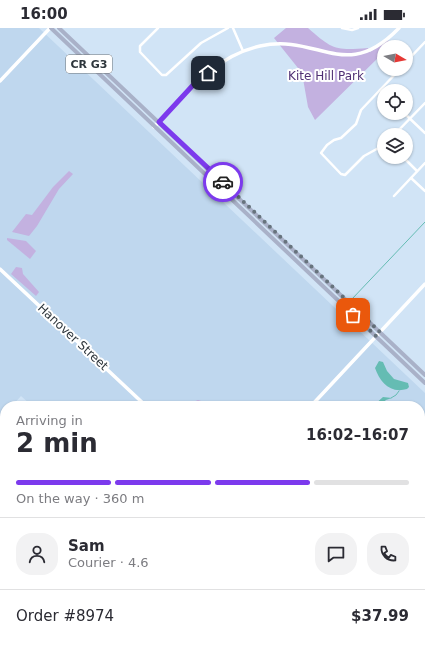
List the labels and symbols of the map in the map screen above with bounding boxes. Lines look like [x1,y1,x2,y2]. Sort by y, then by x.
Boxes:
north arrow [377,40,413,76]
road number: CR G3 [66,55,112,73]
pin [191,56,225,90]
park label: Kite Hill Park [288,69,364,83]
courier [203,162,243,202]
pin [336,298,370,332]
street label: Hanover Street [35,301,111,373]

